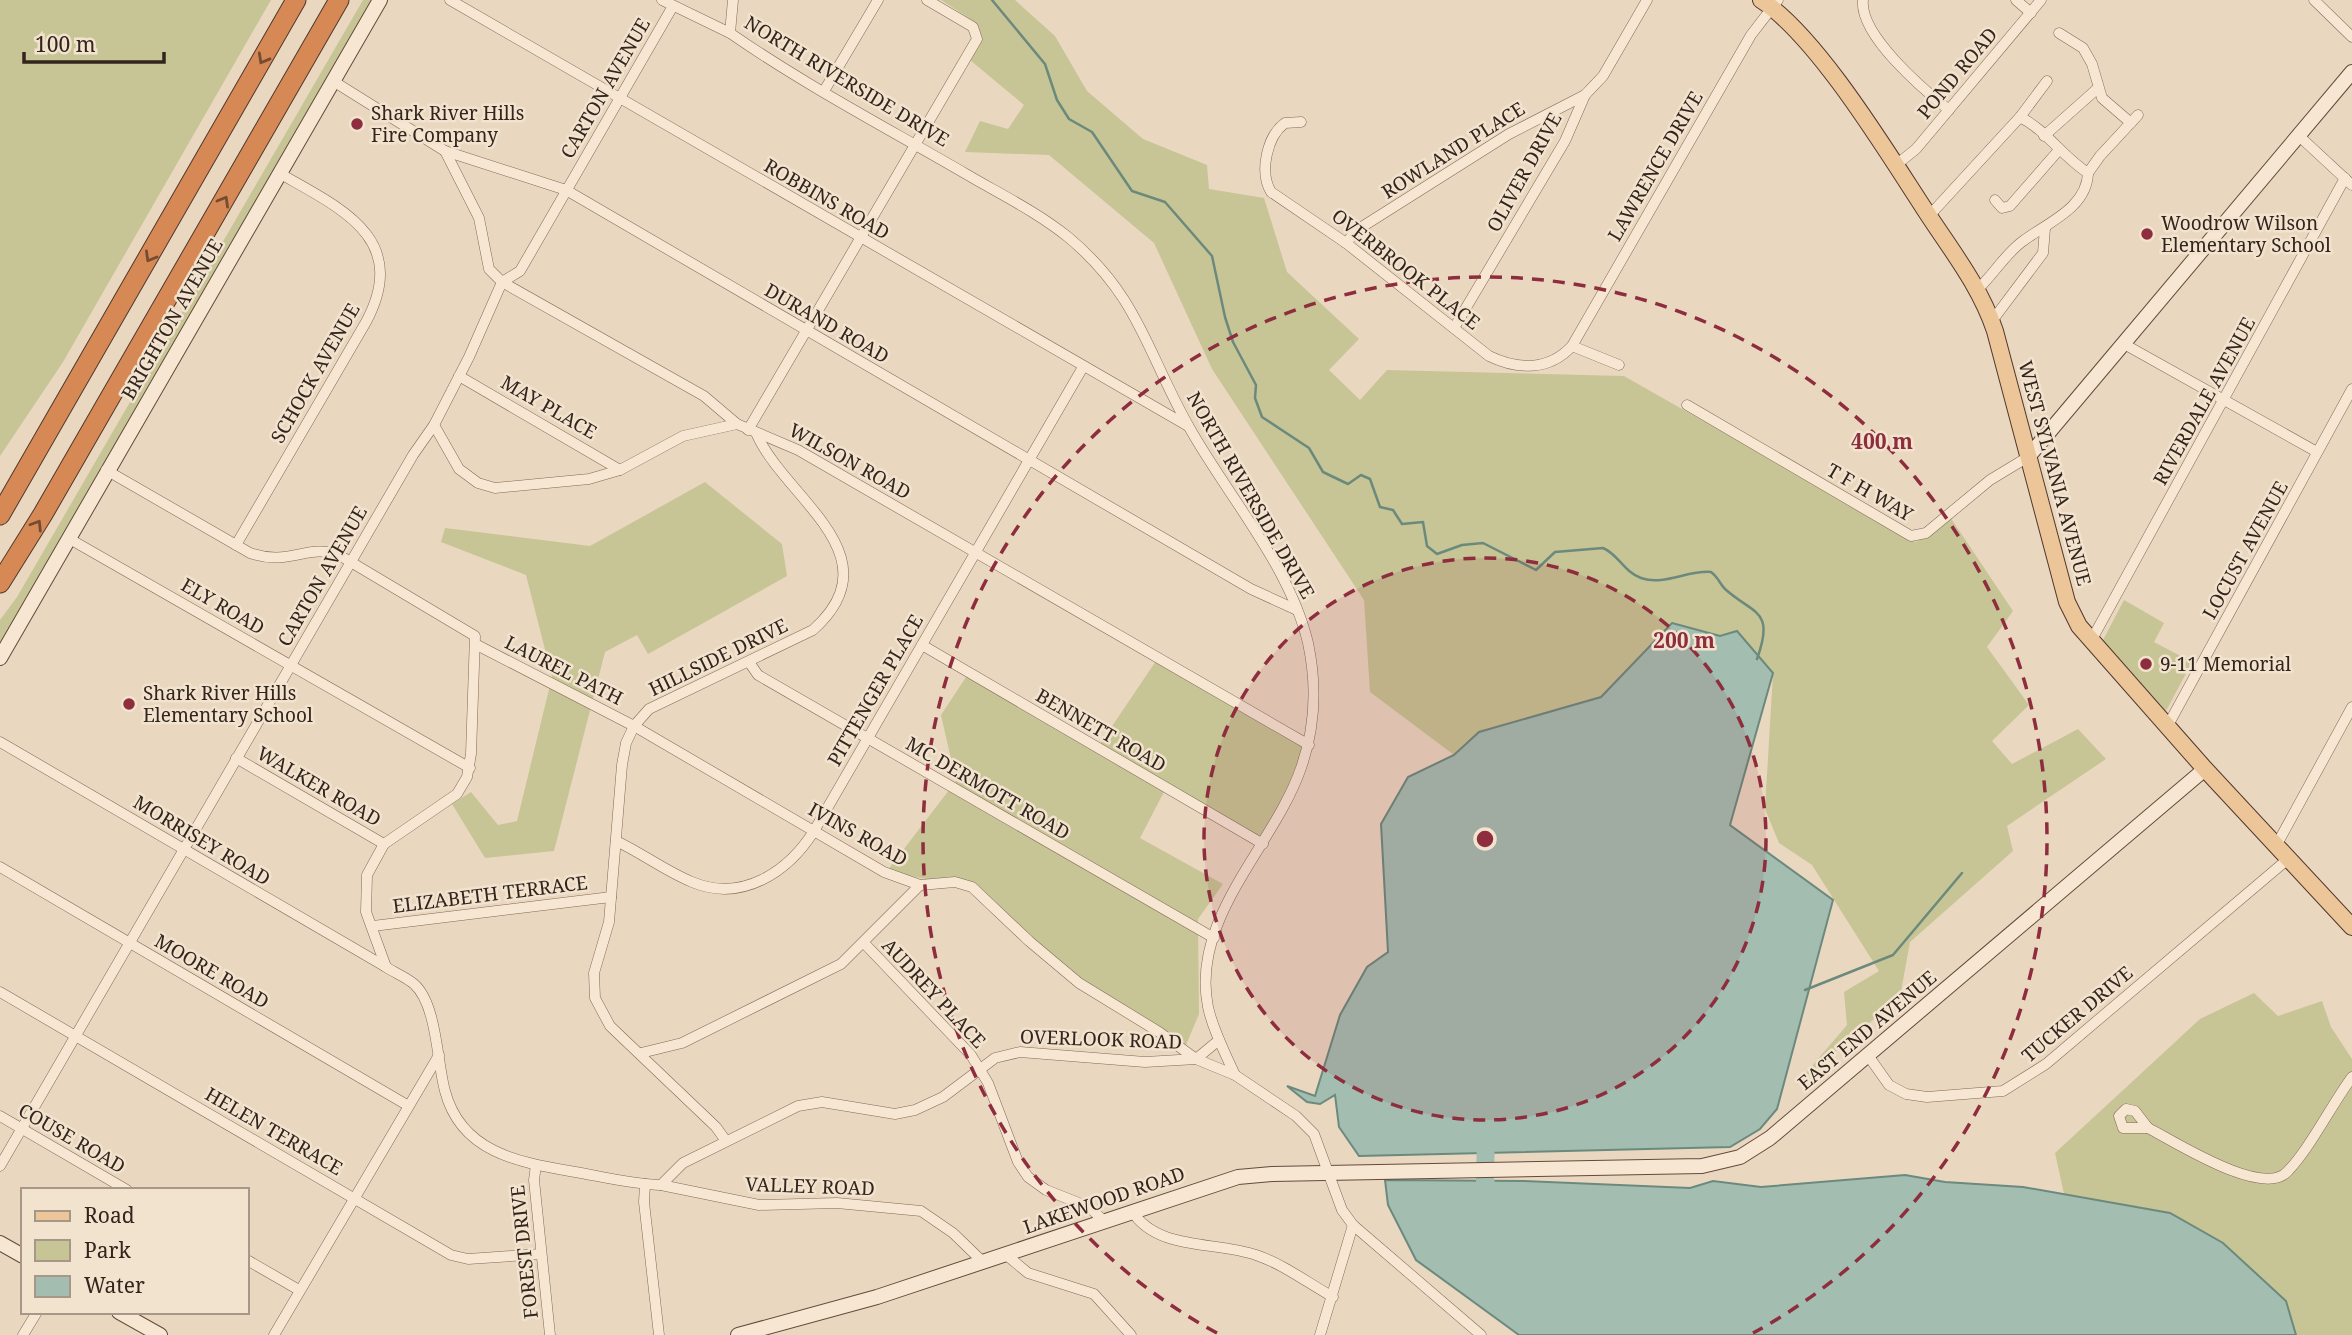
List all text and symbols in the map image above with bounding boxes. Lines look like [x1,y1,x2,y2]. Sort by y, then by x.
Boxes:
street label: NORTH RIVERSIDE DRIVE [740,9,954,153]
street label: CARTON AVENUE [554,13,656,163]
scale bar [24,21,164,65]
street label: POND ROAD [1911,22,2003,124]
text: 100 m [35,30,96,58]
one-way arrow [258,52,271,65]
street label: LAWRENCE DRIVE [1602,86,1709,246]
street label: ROWLAND PLACE [1377,95,1530,204]
place label: Shark River Hills Fire Company [371,100,524,148]
street label: OLIVER DRIVE [1480,107,1568,236]
marker: Shark River Hills Fire Company [349,116,365,132]
street label: ROBBINS ROAD [760,153,894,245]
one-way arrow [216,195,229,208]
street label: OVERBROOK PLACE [1326,203,1486,335]
place label: Woodrow Wilson Elementary School [2161,210,2331,258]
marker: Woodrow Wilson Elementary School [2139,226,2155,242]
street label: BRIGHTON AVENUE [115,234,229,404]
one-way arrow [145,250,158,262]
street label: DURAND ROAD [760,277,894,369]
street label: SCHOCK AVENUE [264,298,366,448]
street label: RIVERDALE AVENUE [2147,312,2261,490]
street label: WEST SYLVANIA AVENUE [2012,358,2098,589]
street label: MAY PLACE [496,369,602,445]
street label: NORTH RIVERSIDE DRIVE [1181,387,1321,603]
street label: WILSON ROAD [784,417,916,505]
text: 400 m [1851,427,1913,455]
street label: T F H WAY [1822,457,1918,527]
street label: LOCUST AVENUE [2196,476,2294,624]
street label: CARTON AVENUE [271,501,373,651]
one-way arrow [28,520,41,533]
street label: ELY ROAD [177,572,269,640]
street label: PITTENGER PLACE [821,609,929,770]
street label: HILLSIDE DRIVE [644,612,792,702]
text: 200 m [1653,626,1715,654]
street label: LAUREL PATH [501,629,627,711]
place label: 9-11 Memorial [2160,651,2291,677]
marker: 9-11 Memorial [2138,656,2154,672]
place label: Shark River Hills Elementary School [143,680,313,728]
street label: BENNETT ROAD [1031,682,1171,778]
marker: Shark River Hills Elementary School [121,696,137,712]
street label: MC DERMOTT ROAD [901,730,1075,846]
street label: WALKER ROAD [252,740,386,832]
street label: MORRISEY ROAD [129,789,275,891]
street label: IVINS ROAD [804,796,912,872]
centre of rings [1473,827,1497,851]
street label: ELIZABETH TERRACE [391,869,589,919]
street label: MOORE ROAD [150,928,274,1014]
street label: AUDREY PLACE [876,933,992,1054]
street label: TUCKER DRIVE [2016,960,2138,1068]
street label: EAST END AVENUE [1792,964,1942,1096]
street label: OVERLOOK ROAD [1020,1023,1182,1055]
street label: HELEN TERRACE [200,1081,348,1181]
street label: COUSE ROAD [14,1097,130,1179]
street label: LAKEWOOD ROAD [1020,1160,1188,1240]
street label: VALLEY ROAD [745,1171,875,1201]
street label: FOREST DRIVE [504,1184,544,1320]
legend [21,1188,248,1314]
text: Road [84,1201,135,1229]
text: Park [84,1236,131,1264]
text: Water [84,1271,145,1299]

